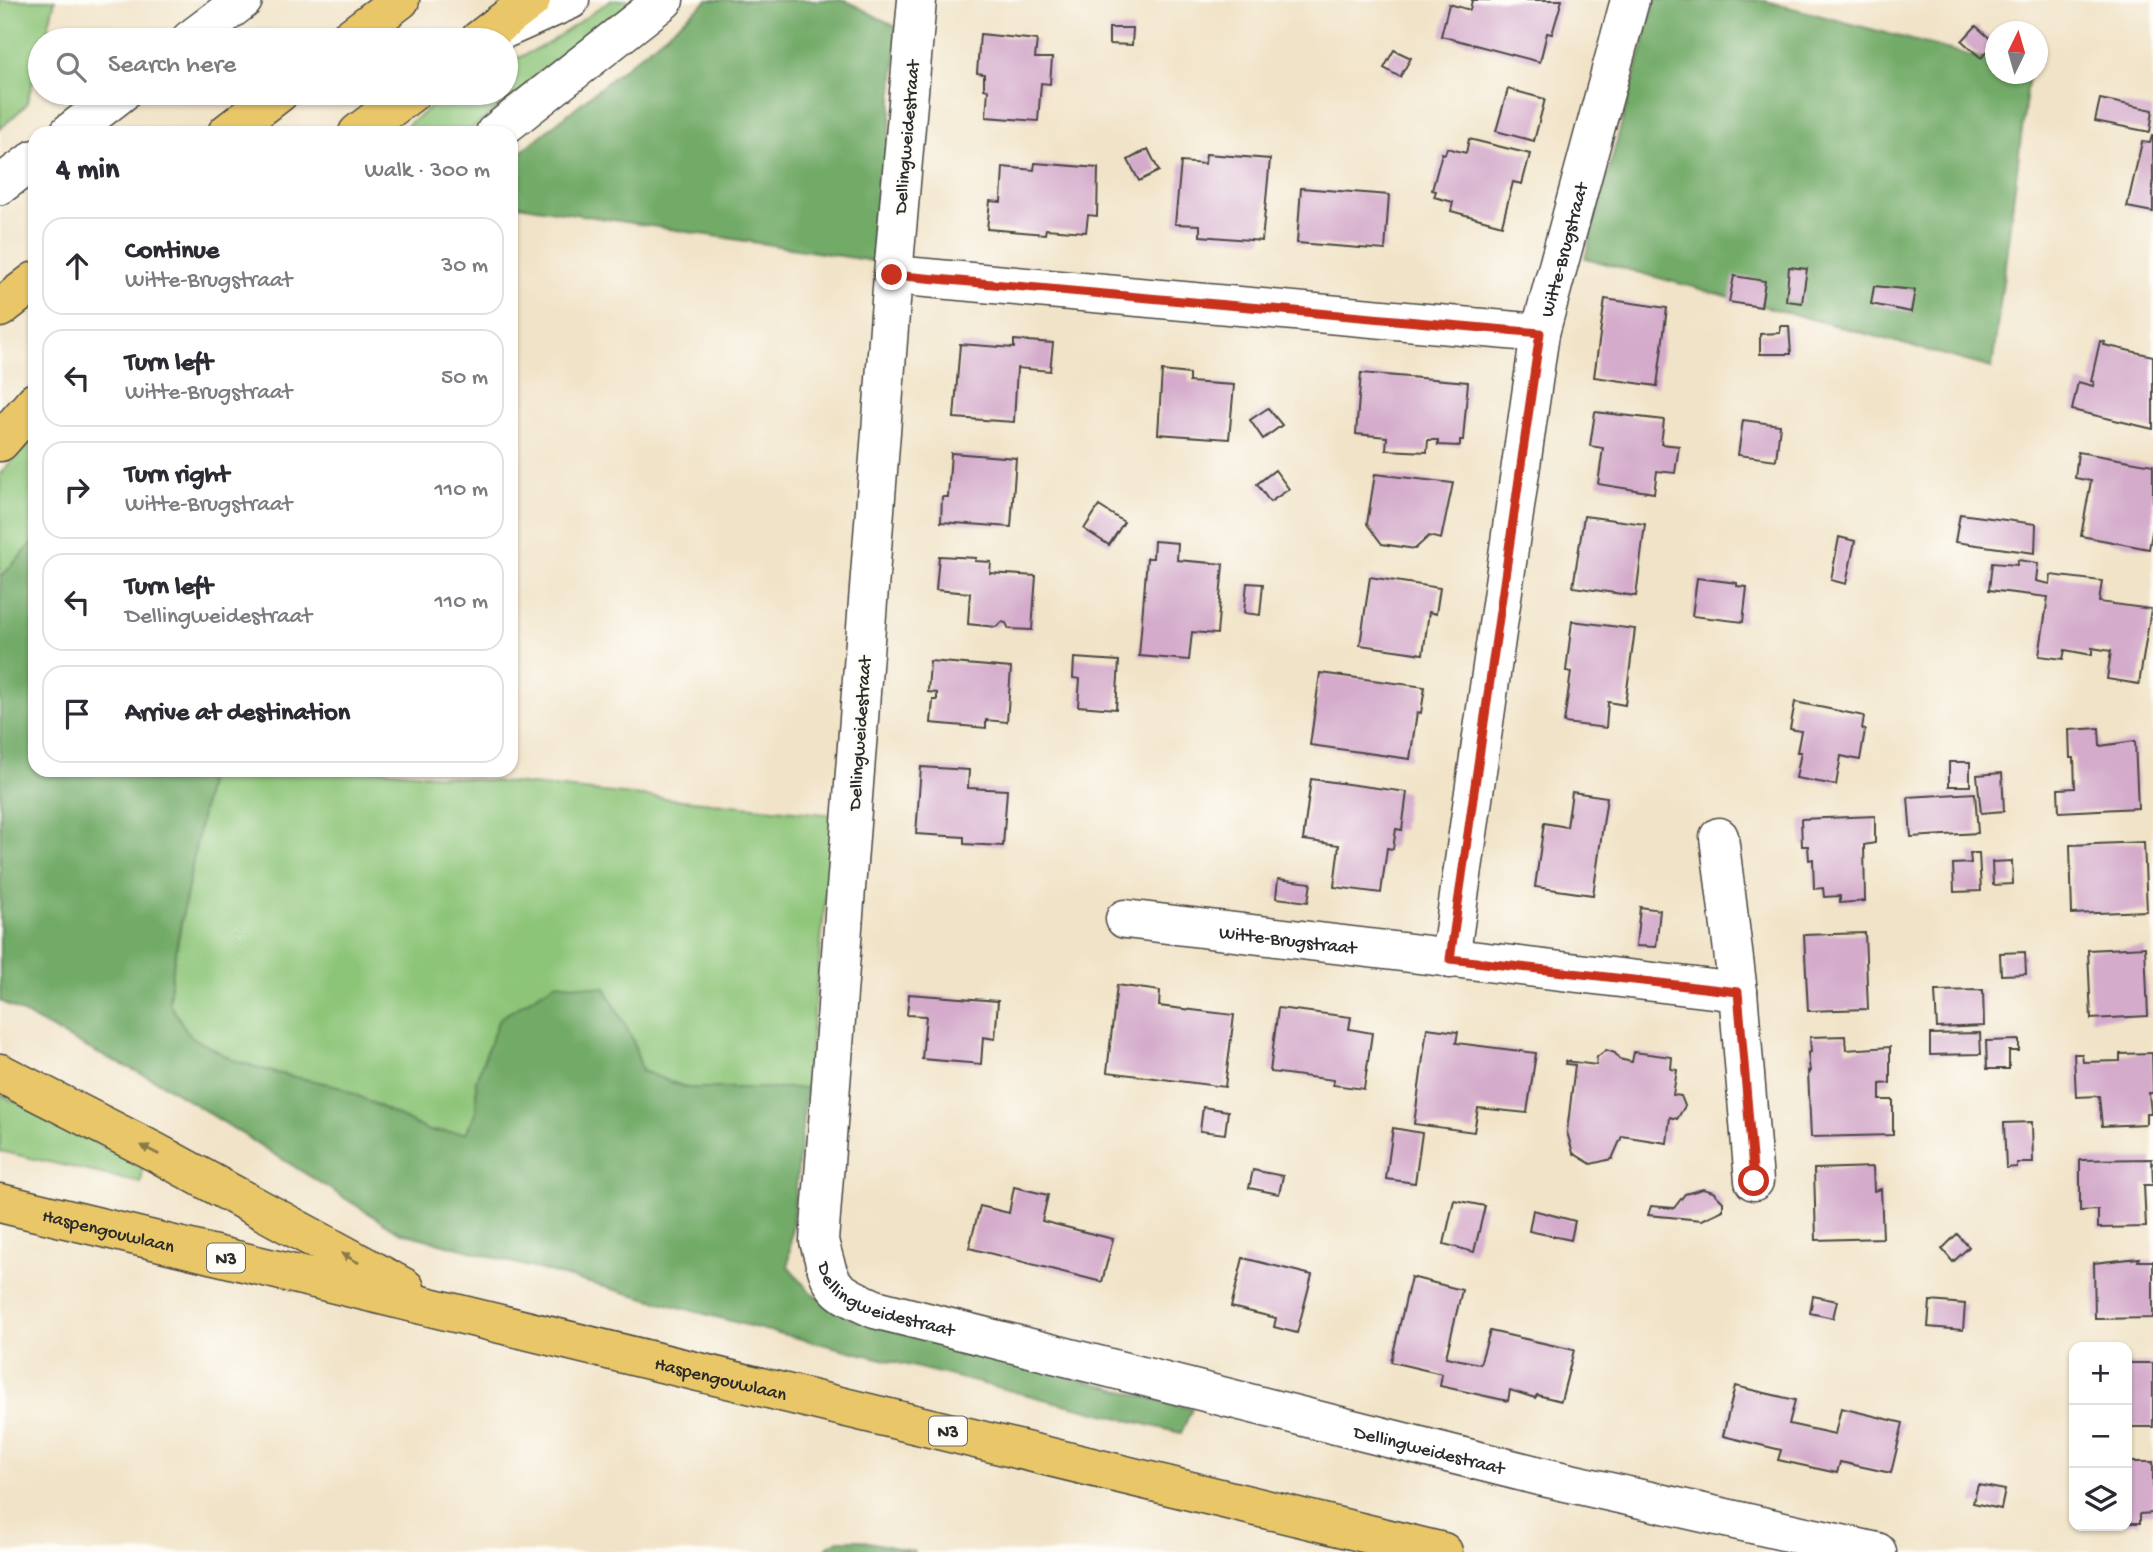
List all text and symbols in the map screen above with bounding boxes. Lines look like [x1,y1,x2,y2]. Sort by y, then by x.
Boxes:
north arrow [1985,21,2048,84]
search box [28,28,518,105]
icon: search [52,48,90,86]
text: Search here [108,51,236,82]
street label: Dellingweidestraat [890,57,927,217]
text: 4 min [56,154,119,189]
text: Walk · 300 m [364,158,490,185]
street label: Witte-Brugstraat [1537,178,1596,320]
text: Continue [125,237,219,268]
icon: ahead [58,247,96,285]
text: 30 m [441,253,488,280]
route end [876,259,907,290]
text: Witte-Brugstraat [125,268,292,295]
text: Turn left [125,349,213,380]
icon: left [58,359,96,397]
text: 50 m [441,365,488,392]
text: Witte-Brugstraat [125,380,292,407]
text: Turn right [125,461,229,492]
icon: right [58,471,96,509]
text: 110 m [435,477,488,504]
text: Witte-Brugstraat [125,492,292,519]
text: Turn left [125,573,213,604]
icon: left [58,583,96,621]
text: 110 m [435,589,488,616]
text: Dellingweidestraat [125,604,312,631]
street label: Dellingweidestraat [844,653,879,813]
icon: arrive [58,695,96,733]
text: Arrive at destination [125,699,350,730]
street label: Witte-Brugstraat [1217,922,1360,962]
one-way arrow [140,1144,160,1155]
route start [1738,1165,1769,1196]
street label: Haspengouwlaan [40,1206,177,1260]
road number: N3 [207,1244,245,1273]
one-way arrow [340,1252,360,1264]
street label: Dellingweidestraat [810,1258,959,1344]
map controls [2069,1342,2132,1531]
button: + [2069,1342,2132,1405]
street label: Haspengouwlaan [652,1354,789,1408]
button: − [2069,1405,2132,1468]
road number: N3 [929,1416,967,1446]
street label: Dellingweidestraat [1349,1421,1509,1482]
button: layers [2069,1468,2132,1531]

